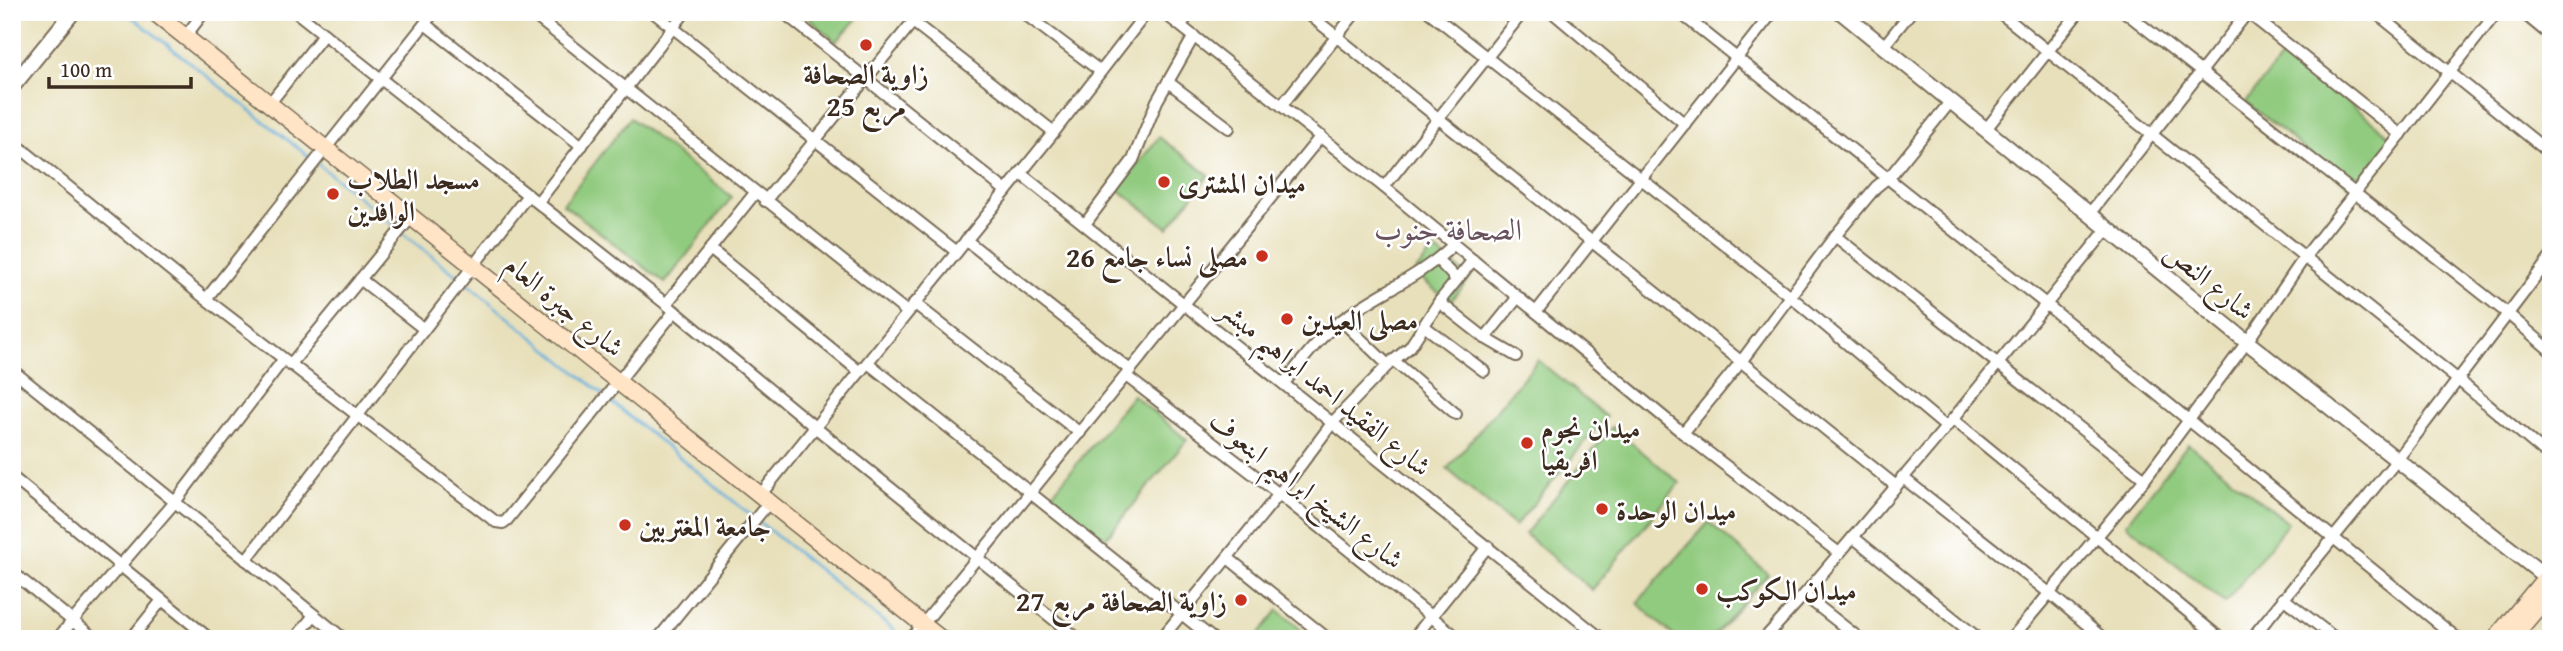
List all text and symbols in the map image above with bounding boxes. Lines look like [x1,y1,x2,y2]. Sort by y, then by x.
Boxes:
marker: زاوية الصحافة مربع 25 [858,37,874,53]
scale bar [49,46,191,90]
place label: زاوية الصحافة مربع 25 [803,53,929,133]
text: 100 m [60,54,112,85]
place label: مسجد الطلاب الوافدين [347,158,480,231]
place label: ميدان المشترى [1178,162,1306,203]
marker: ميدان المشترى [1156,174,1172,190]
marker: مسجد الطلاب الوافدين [325,186,341,202]
district label: الصحافة جنوب [1374,207,1522,251]
street label: شارع النص [2154,231,2264,332]
place label: مصلى نساء جامع 26 [1066,236,1248,284]
street label: شارع جبرة العام [493,244,634,370]
marker: مصلى نساء جامع 26 [1254,248,1270,264]
street label: شارع الفقيد احمد ابراهيم مبشر [1204,286,1441,492]
place label: مصلى العيدين [1301,299,1418,342]
marker: مصلى العيدين [1279,311,1295,327]
street label: شارع الشيخ ابراهيم ابنعوف [1196,400,1413,585]
place label: ميدان نجوم افريقيا [1541,407,1640,480]
marker: ميدان نجوم افريقيا [1519,435,1535,451]
place label: ميدان الوحدة [1616,489,1736,530]
marker: ميدان الوحدة [1594,501,1610,517]
place label: جامعة المغتربين [639,505,771,546]
marker: جامعة المغتربين [617,517,633,533]
place label: ميدان الكوكب [1716,569,1857,610]
place label: زاوية الصحافة مربع 27 [1016,580,1227,628]
marker: ميدان الكوكب [1694,581,1710,597]
marker: زاوية الصحافة مربع 27 [1233,592,1249,608]

